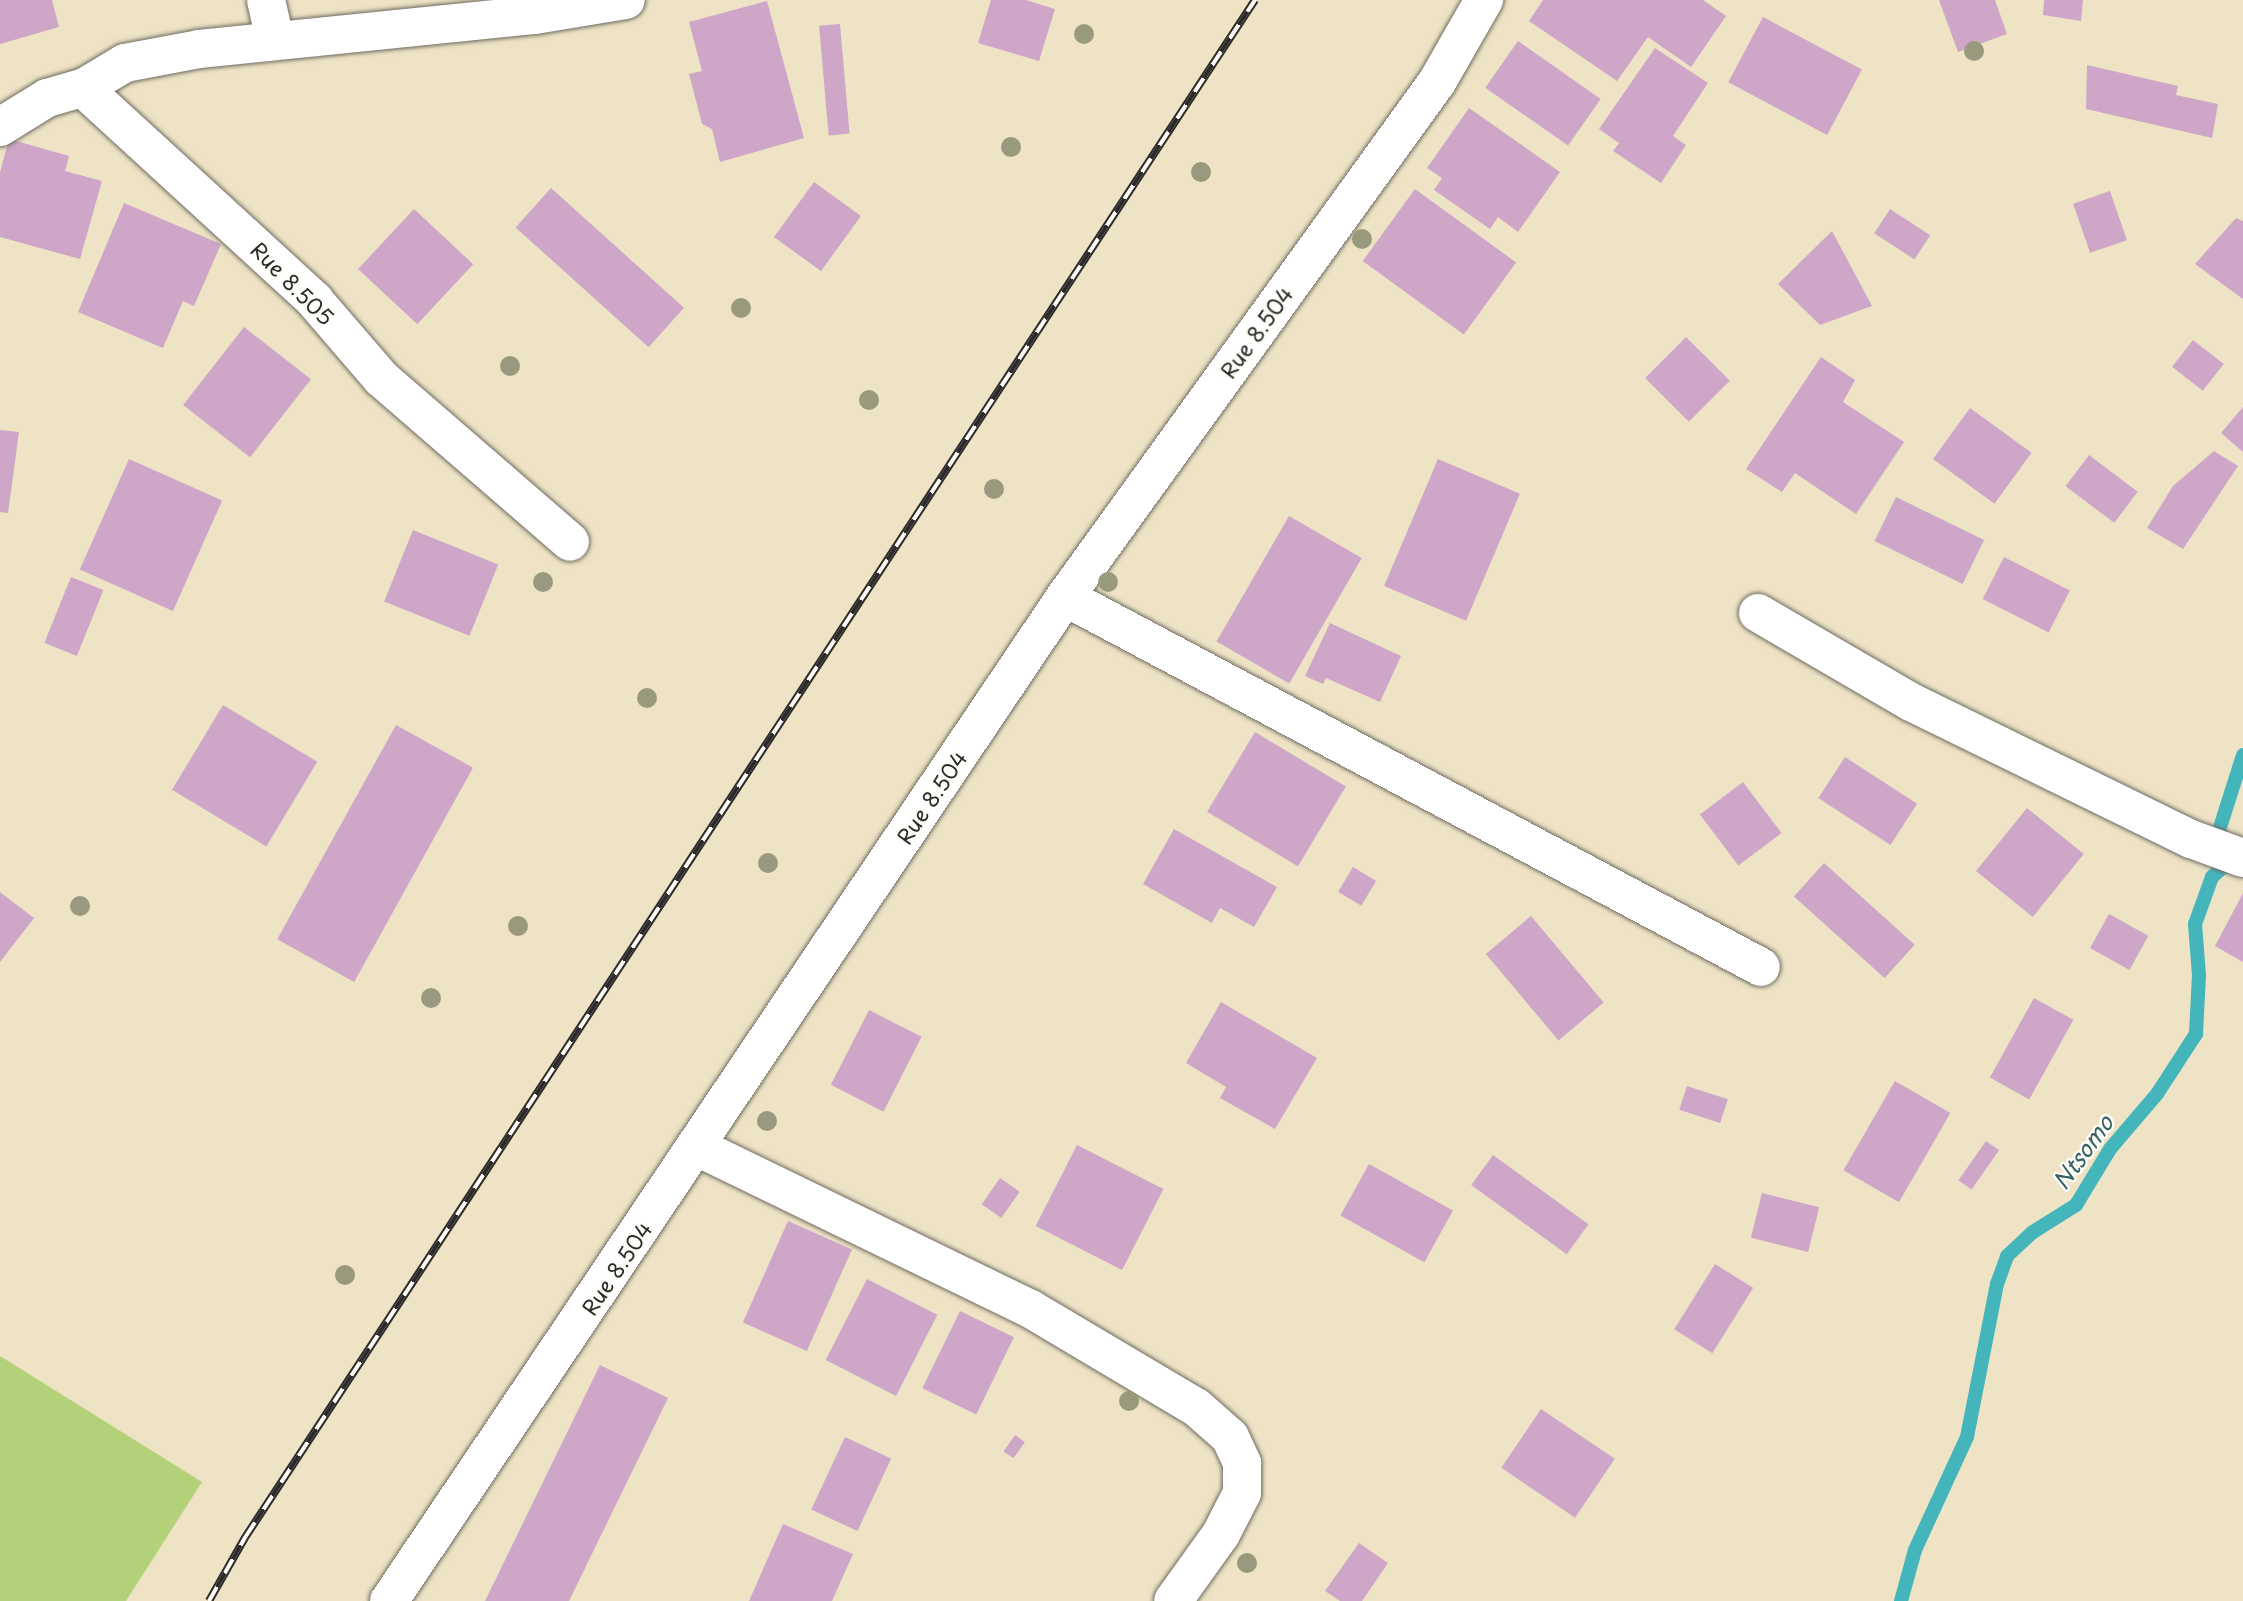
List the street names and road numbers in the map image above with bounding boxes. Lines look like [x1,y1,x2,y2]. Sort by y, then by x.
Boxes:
street label: Rue 8.505 [246,236,340,330]
street label: Rue 8.504 [1214,281,1298,383]
street label: Rue 8.504 [890,745,972,849]
street label: Rue 8.504 [575,1216,657,1320]

